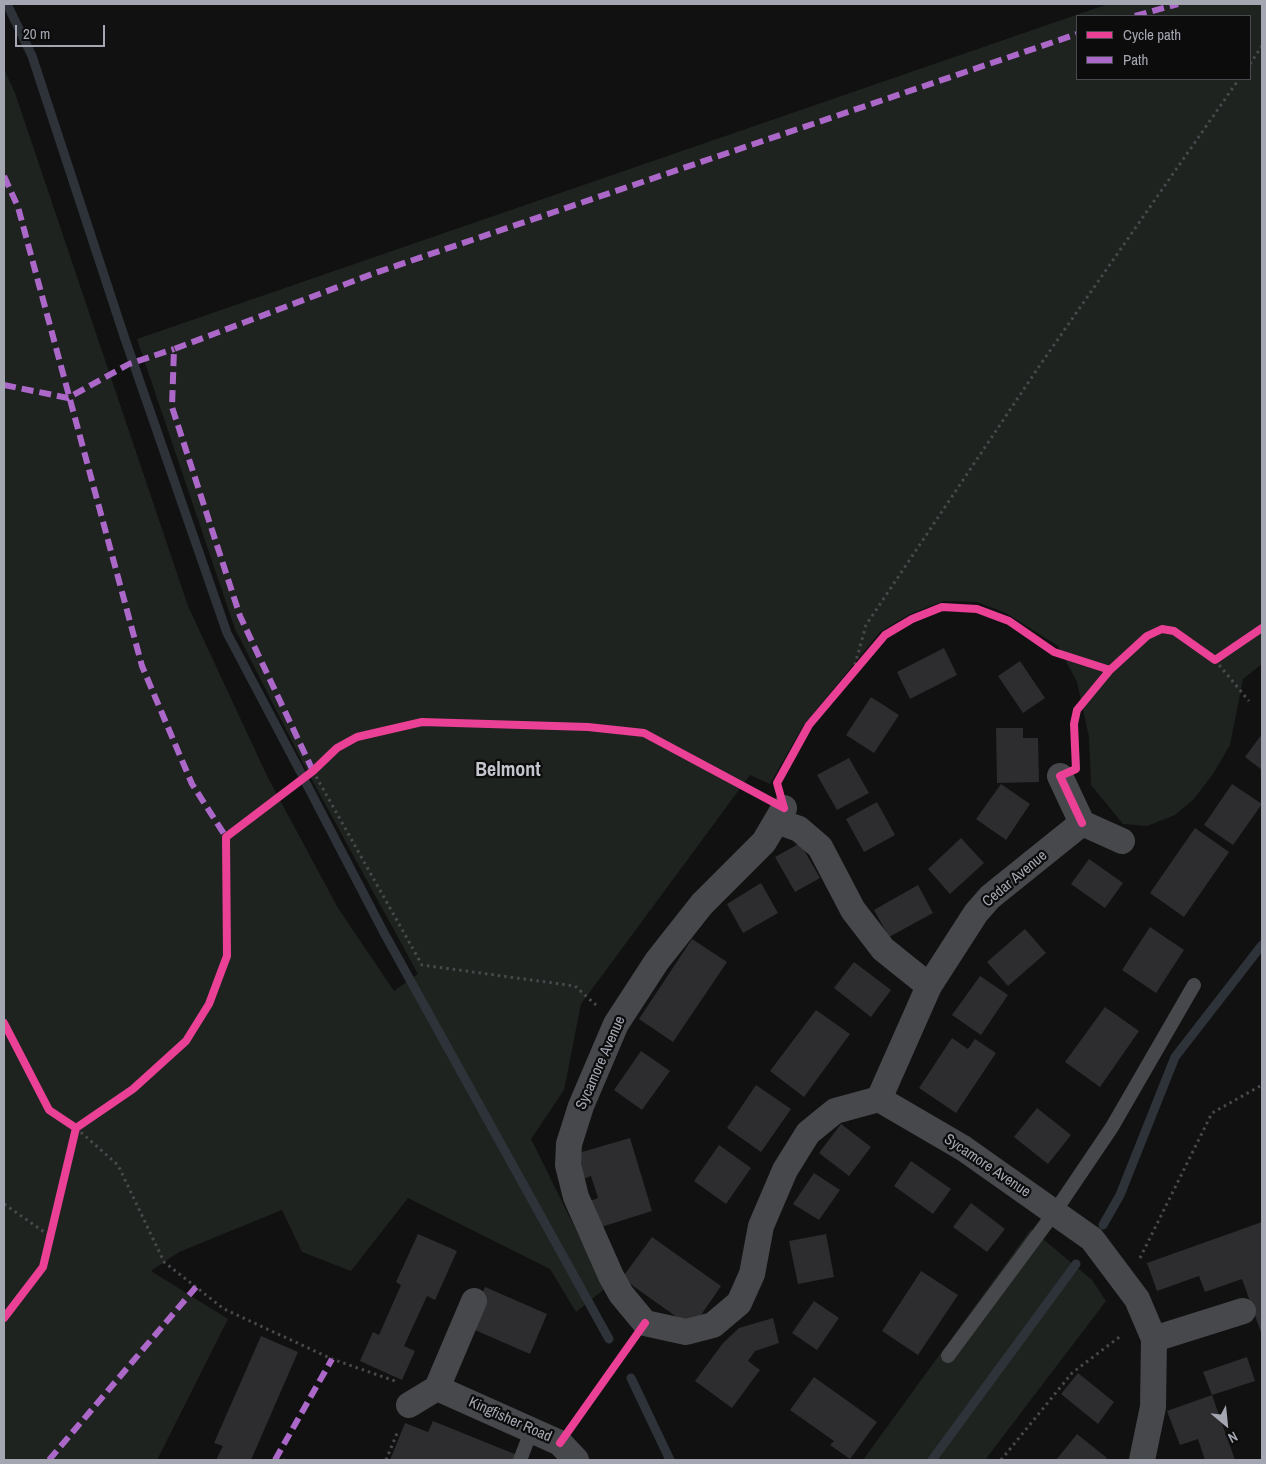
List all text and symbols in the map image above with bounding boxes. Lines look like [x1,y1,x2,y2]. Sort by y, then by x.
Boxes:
scale bar [18,15,108,47]
legend [1076,15,1251,80]
text: 20 m [23,23,50,44]
text: Cycle path [1123,24,1181,45]
text: Path [1123,49,1148,70]
district label: Belmont [475,759,541,783]
street label: Cedar Avenue [979,847,1051,911]
street label: Sycamore Avenue [572,1014,630,1112]
street label: Sycamore Avenue [940,1130,1034,1202]
street label: Kingfisher Road [466,1394,554,1446]
north arrow [1201,1399,1251,1449]
text: N [1225,1427,1241,1447]

